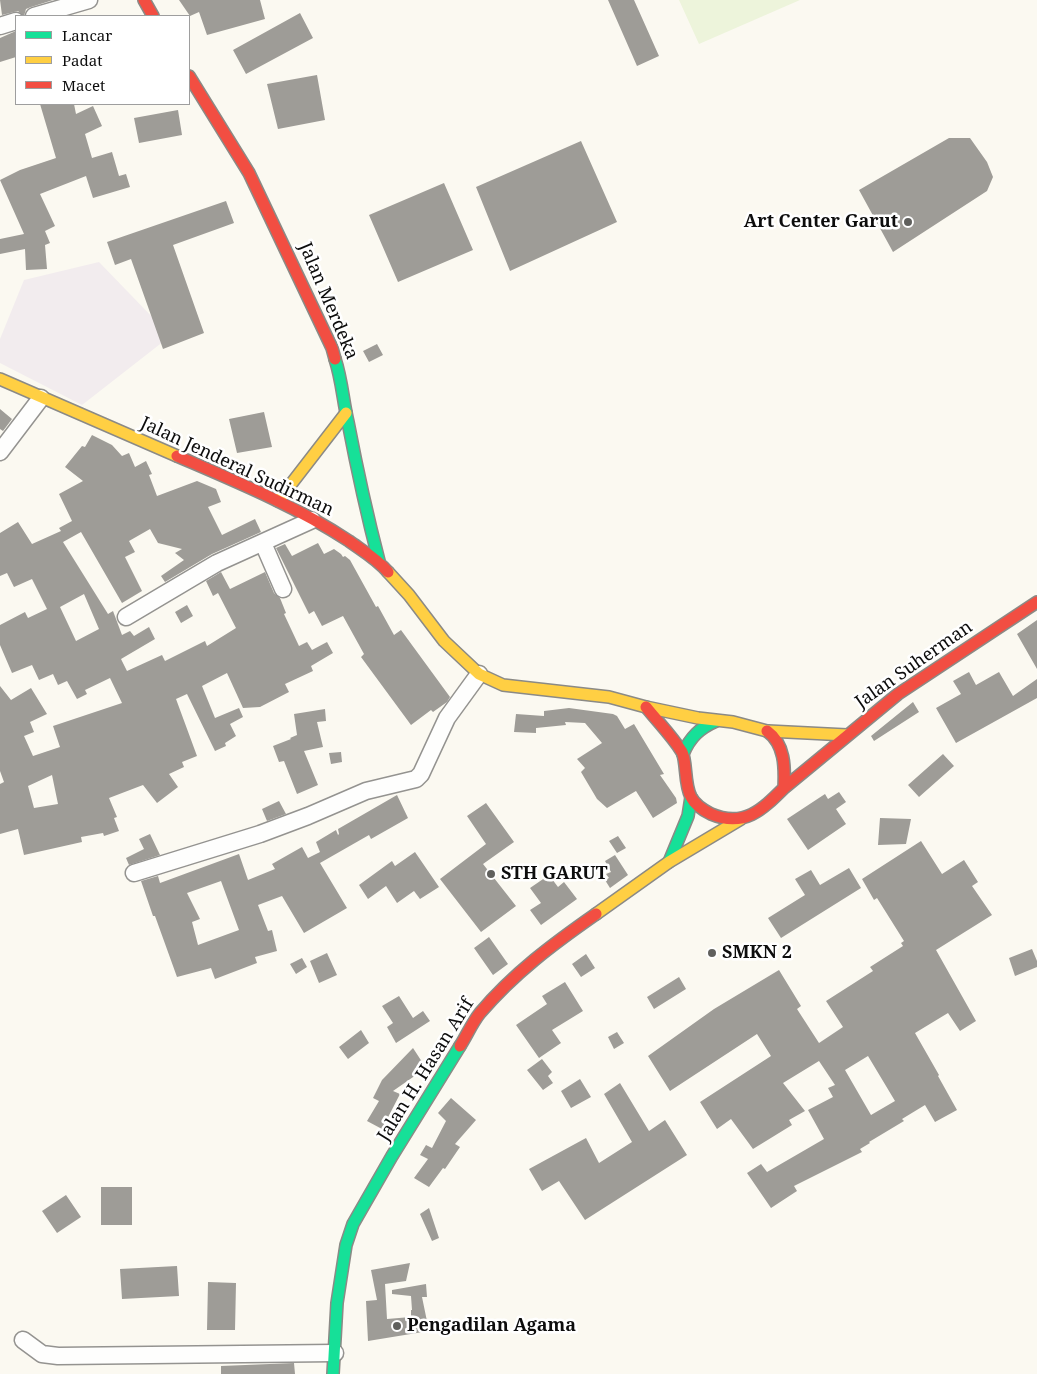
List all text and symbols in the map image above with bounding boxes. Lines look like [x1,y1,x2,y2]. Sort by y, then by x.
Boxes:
legend [15,15,190,105]
text: Lancar [62,25,112,45]
text: Padat [62,50,102,70]
text: Macet [62,75,105,95]
place label: Art Center Garut [744,211,898,233]
marker: Art Center Garut [902,216,914,228]
street label: Jalan Merdeka [294,239,362,363]
street label: Jalan Jenderal Sudirman [137,413,337,521]
street label: Jalan Suherman [851,617,977,713]
place label: STH GARUT [501,863,607,885]
marker: STH GARUT [485,868,497,880]
place label: SMKN 2 [722,942,792,964]
marker: SMKN 2 [706,947,718,959]
street label: Jalan H. Hasan Arif [373,995,479,1145]
place label: Pengadilan Agama [407,1315,576,1337]
marker: Pengadilan Agama [391,1320,403,1332]

